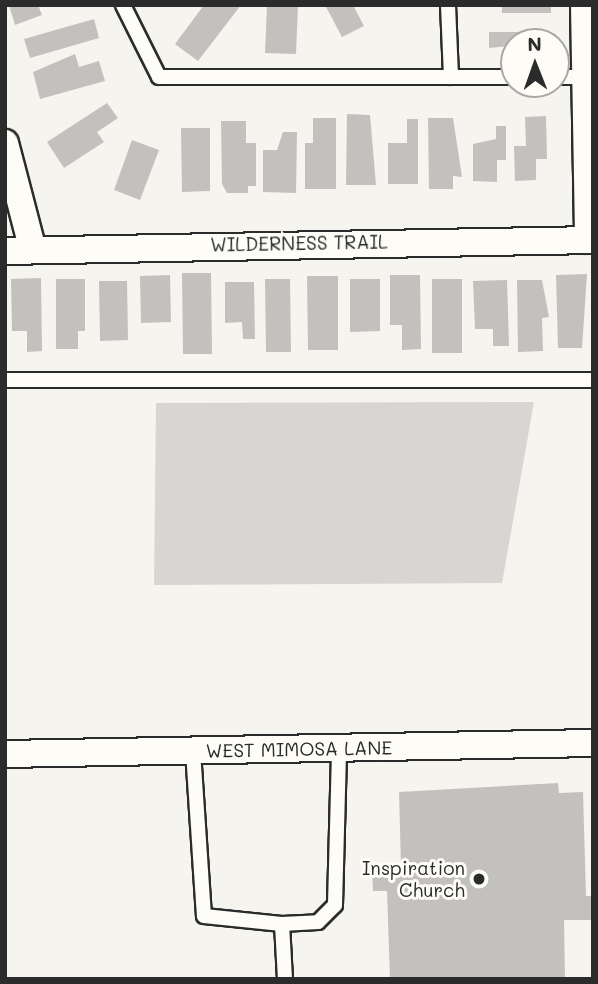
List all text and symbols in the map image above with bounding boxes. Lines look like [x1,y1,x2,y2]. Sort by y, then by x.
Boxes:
north arrow [500,28,570,98]
text: N [527,31,542,56]
street label: WILDERNESS TRAIL [210,230,388,256]
street label: WEST MIMOSA LANE [206,736,392,762]
place label: Inspiration Church [362,857,465,901]
marker: Inspiration Church [471,871,487,887]

